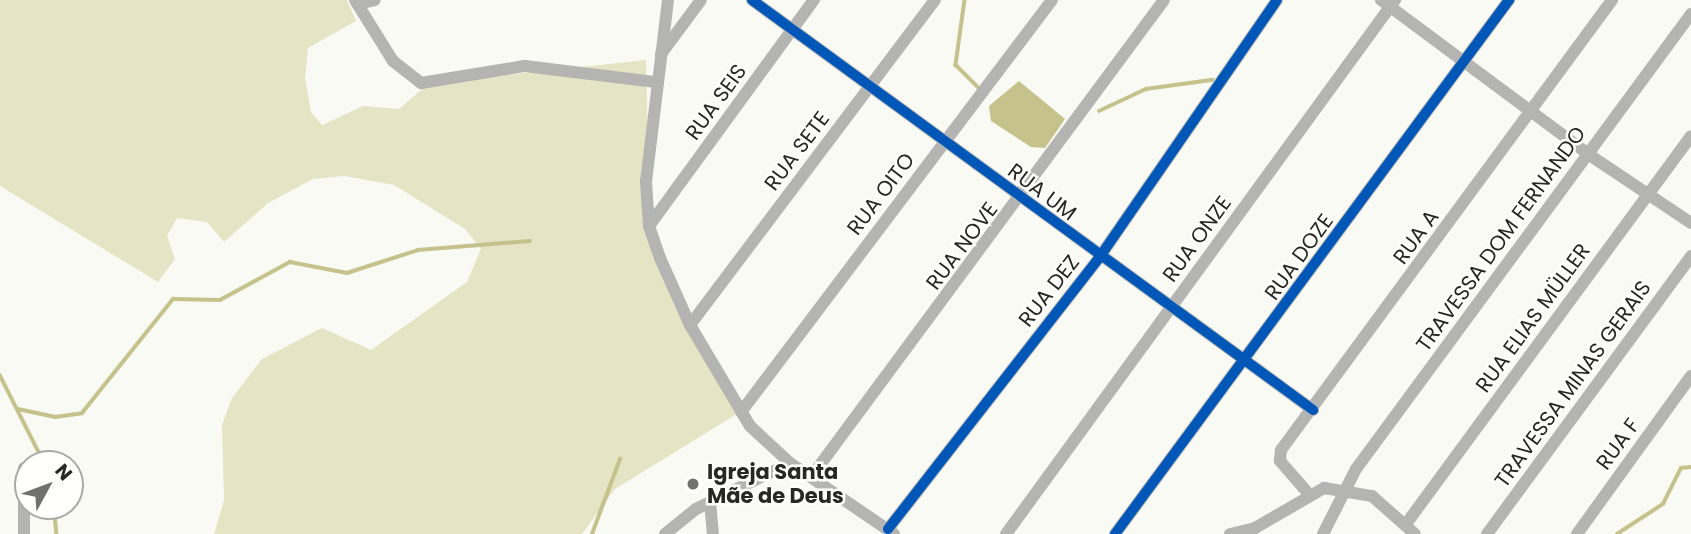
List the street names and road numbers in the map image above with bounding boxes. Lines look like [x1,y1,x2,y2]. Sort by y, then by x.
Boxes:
street label: RUA SEIS [680,59,752,145]
street label: RUA SETE [759,107,835,195]
street label: TRAVESSA DOM FERNANDO [1411,122,1591,356]
street label: RUA OITO [842,148,920,240]
street label: RUA UM [1003,158,1081,226]
street label: RUA ONZE [1157,191,1237,287]
street label: RUA NOVE [921,197,1003,295]
street label: RUA A [1388,205,1444,269]
street label: RUA DOZE [1259,209,1339,305]
street label: RUA ELIAS MÜLLER [1471,239,1595,397]
street label: RUA DEZ [1013,250,1085,332]
street label: TRAVESSA MINAS GERAIS [1490,276,1656,492]
street label: RUA F [1591,413,1645,475]

